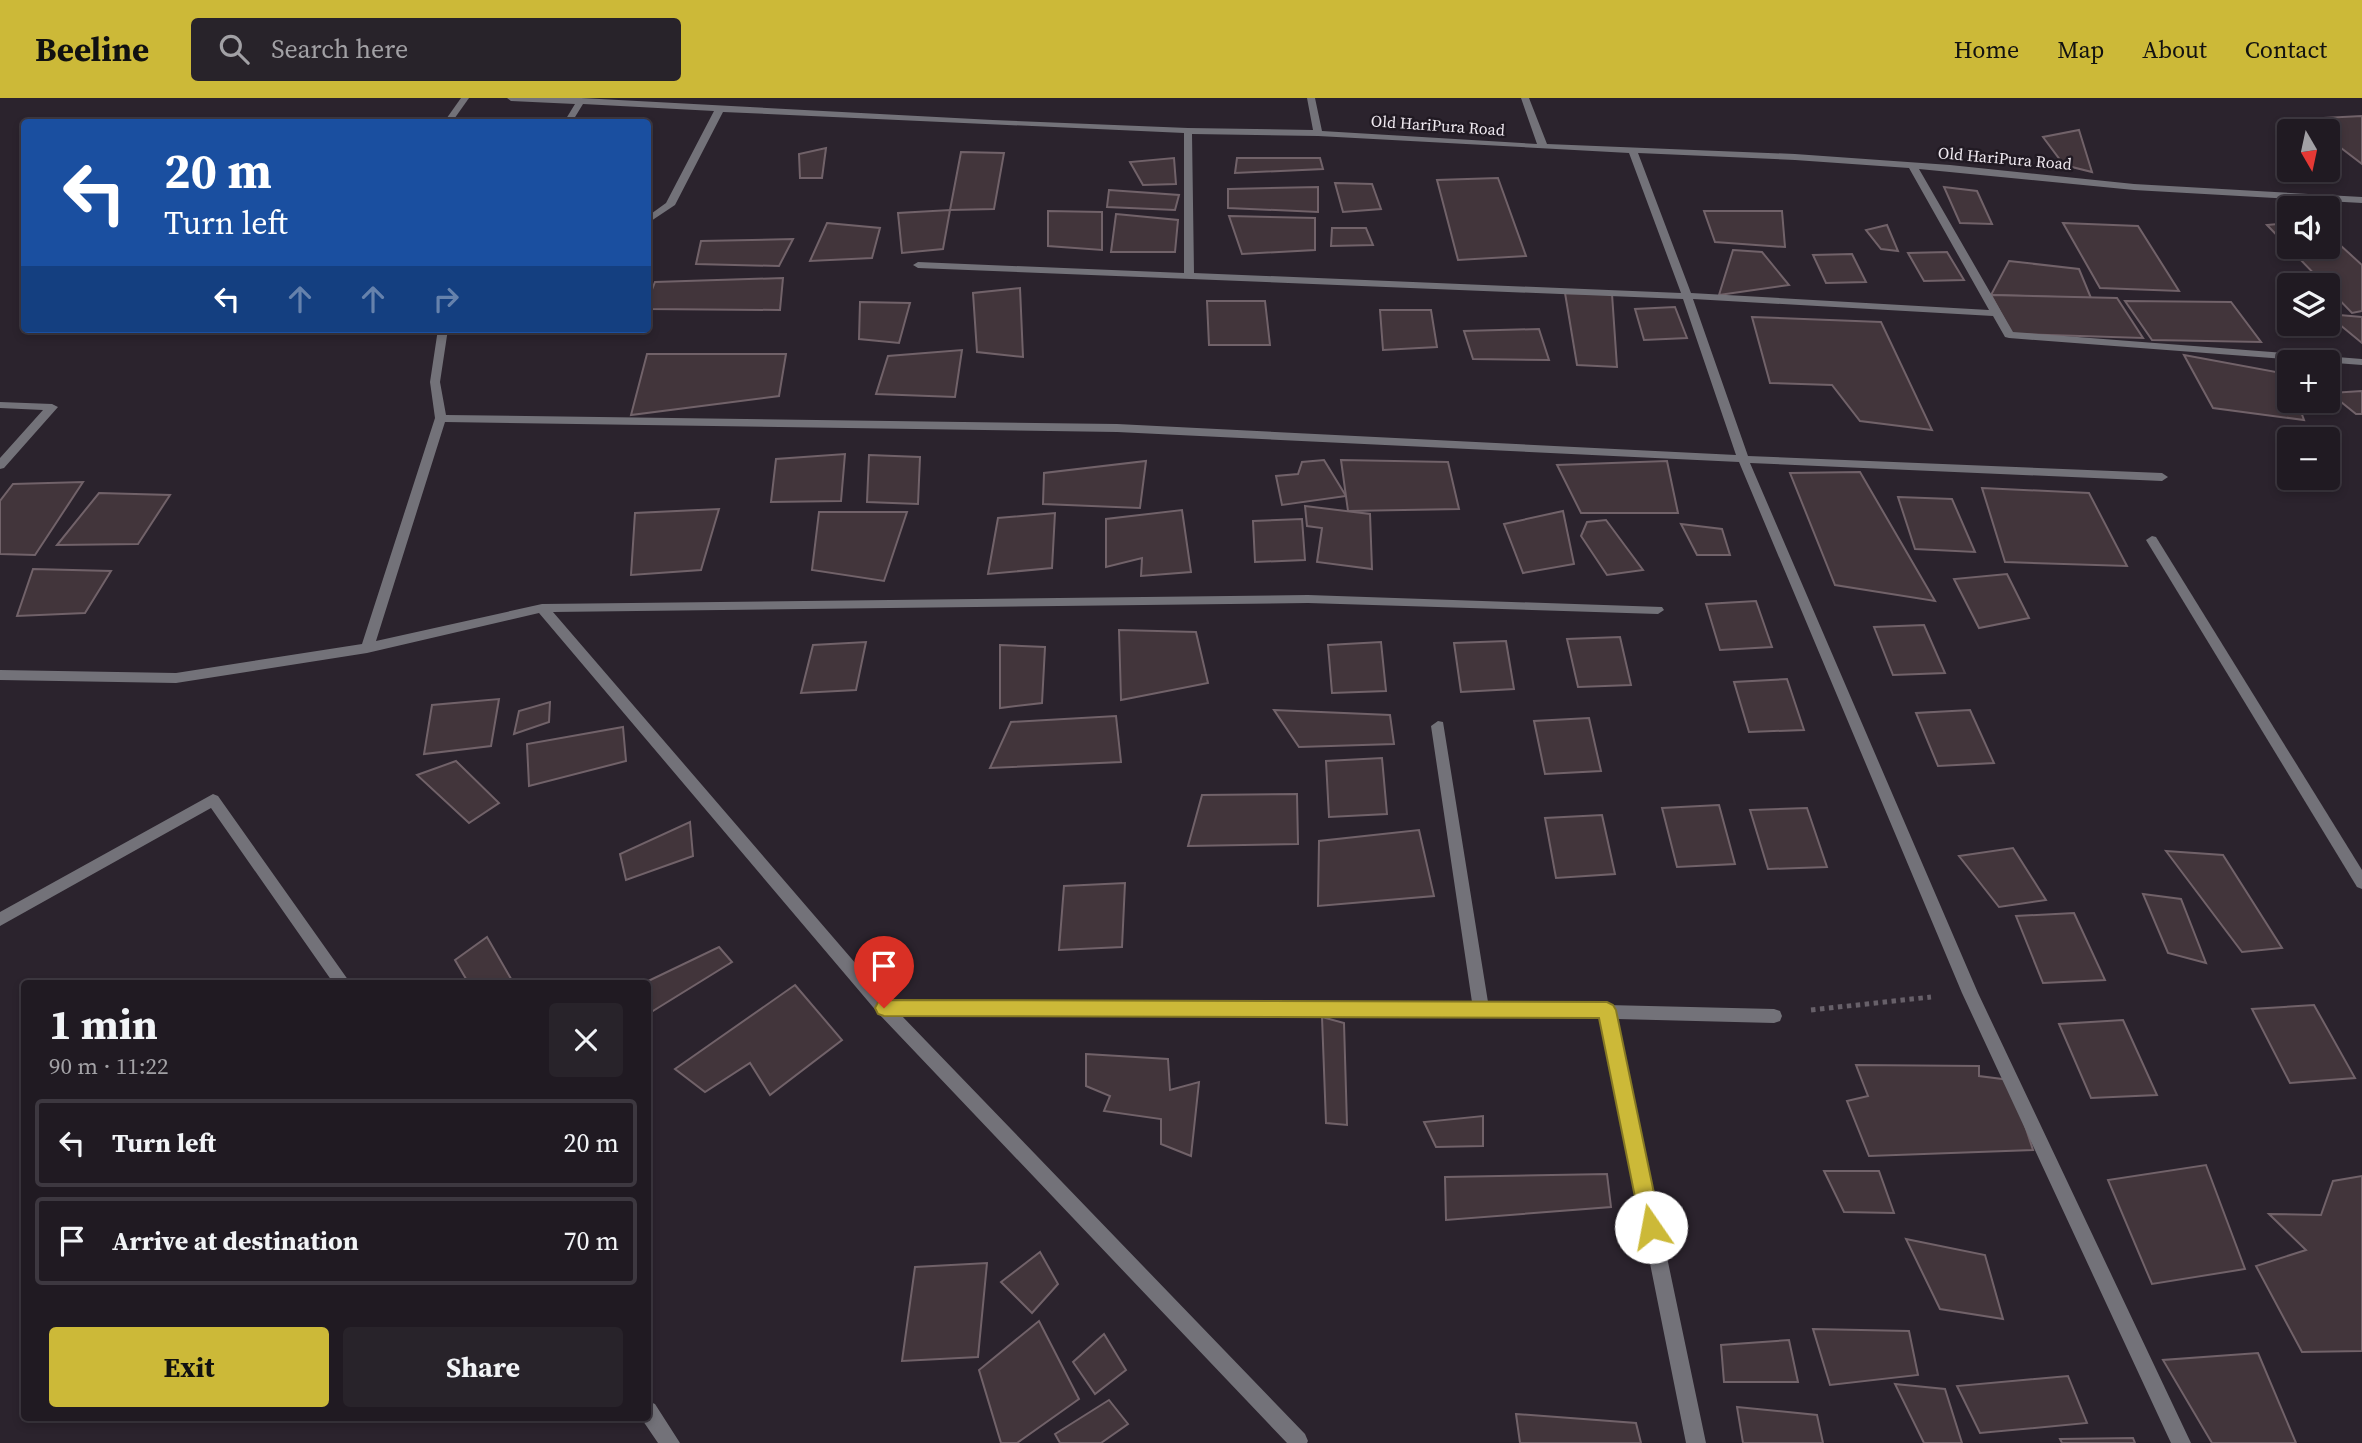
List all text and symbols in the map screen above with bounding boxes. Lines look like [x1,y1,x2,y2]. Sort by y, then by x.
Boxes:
search box [191,18,681,81]
text: Beeline [35,27,149,72]
icon: search [215,30,253,68]
text: Search here [271,31,408,67]
text: Home [1954,33,2019,66]
text: Map [2057,33,2104,66]
text: About [2142,33,2207,66]
text: Contact [2245,33,2327,66]
street label: Old HariPura Road [1370,109,1506,141]
north arrow [2277,119,2340,182]
map controls [2277,119,2340,490]
text: 20 m [164,137,272,204]
street label: Old HariPura Road [1937,141,2073,175]
icon: left [49,147,140,238]
button: sound [2277,196,2340,259]
text: Turn left [164,201,288,245]
button: layers [2277,273,2340,336]
icon: left [208,280,246,318]
icon: ahead [281,280,319,318]
icon: ahead [354,280,392,318]
icon: right [427,280,465,318]
button: + [2277,350,2340,413]
button: − [2277,427,2340,490]
pin [854,936,914,1008]
icon: arrive [865,947,903,985]
text: 1 min [49,995,158,1053]
button: close [549,1003,623,1077]
text: 90 m · 11:22 [49,1050,169,1082]
icon: left [53,1124,91,1162]
text: Turn left [112,1125,216,1161]
text: 20 m [564,1125,619,1161]
position arrow [1614,1190,1688,1264]
icon: arrive [53,1222,91,1260]
text: Arrive at destination [112,1223,359,1259]
text: 70 m [564,1223,619,1259]
button: Exit [49,1327,329,1407]
button: Share [343,1327,623,1407]

